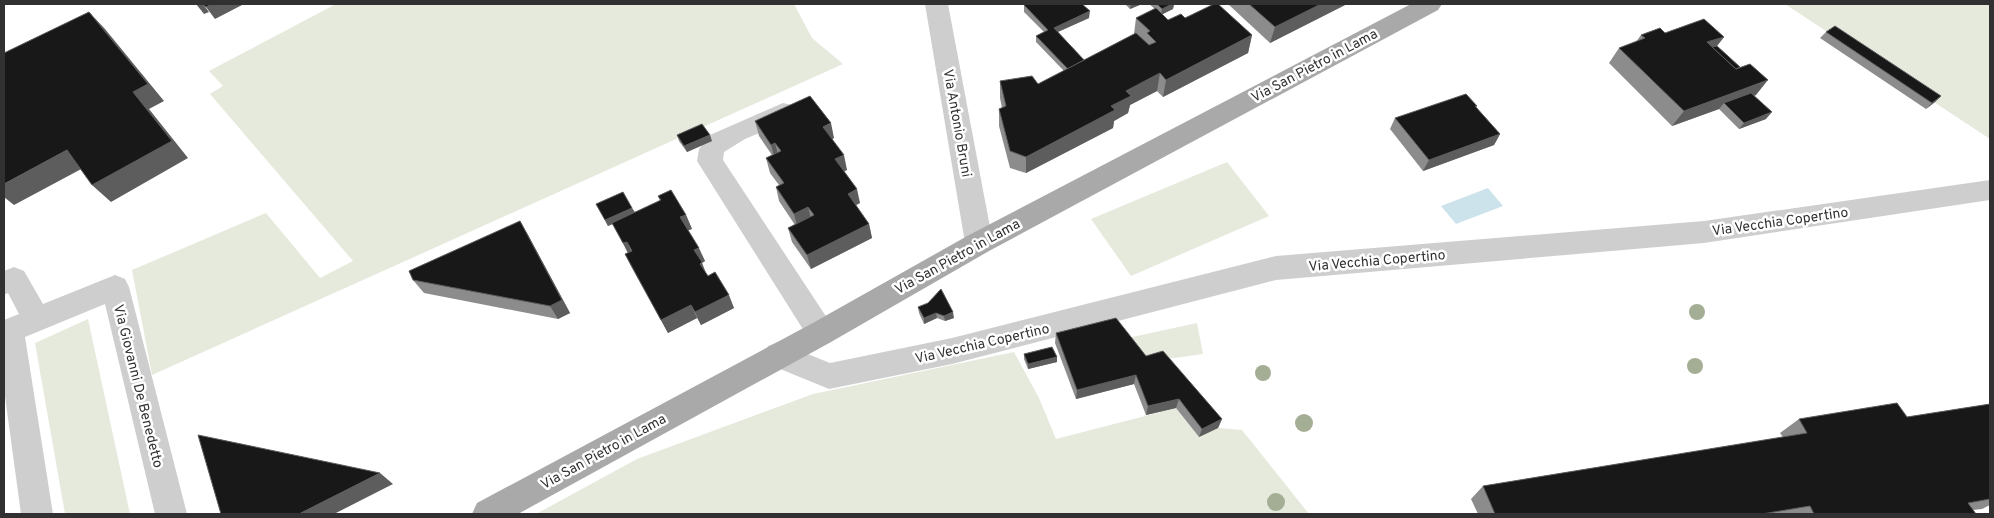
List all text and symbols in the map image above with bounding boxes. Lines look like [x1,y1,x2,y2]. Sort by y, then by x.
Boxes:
street label: Via San Pietro in Lama [1249,26,1381,107]
street label: Via Antonio Bruni [939,68,974,179]
street label: Via Vecchia Copertino [1711,204,1850,240]
street label: Via San Pietro in Lama [892,216,1023,299]
street label: Via Vecchia Copertino [1308,247,1446,276]
street label: Via Giovanni De Benedetto [109,303,166,470]
street label: Via Vecchia Copertino [913,321,1051,368]
street label: Via San Pietro in Lama [538,411,669,494]

